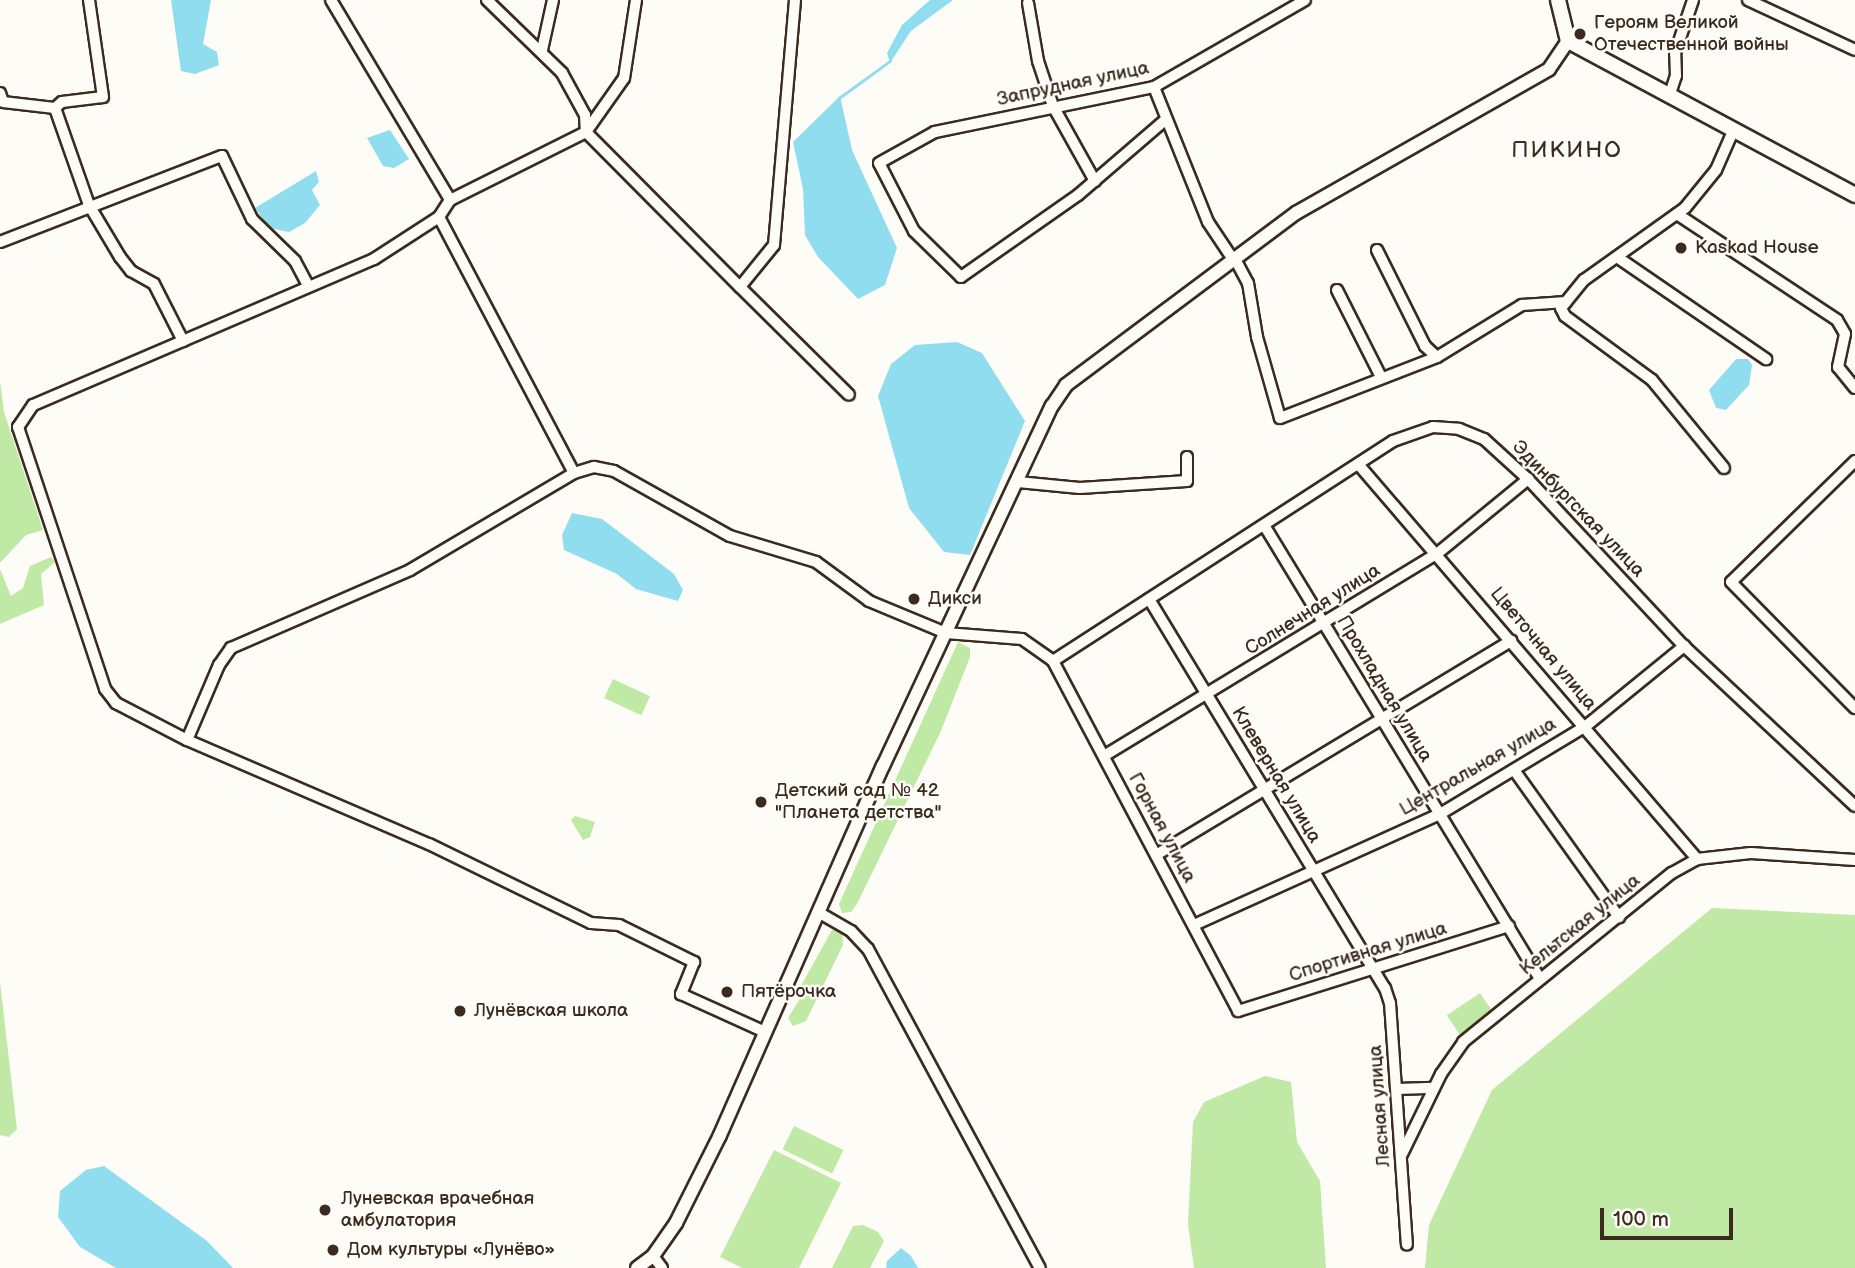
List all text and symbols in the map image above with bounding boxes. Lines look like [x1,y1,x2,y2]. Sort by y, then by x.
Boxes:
place label: Героям Великой Отечественной войны [1594,12,1789,56]
marker: Героям Великой Отечественной войны [1572,26,1588,42]
street label: Запрудная улица [995,57,1151,111]
district label: ПИКИНО [1512,136,1622,164]
place label: Kaskad House [1695,237,1819,259]
marker: Kaskad House [1673,240,1689,256]
street label: Эдинбургская улица [1507,436,1649,582]
street label: Солнечная улица [1241,559,1385,661]
street label: Цветочная улица [1485,583,1601,715]
place label: Дикси [928,588,982,610]
marker: Дикси [906,591,922,607]
street label: Прохладная улица [1331,612,1437,766]
street label: Клеверная улица [1226,703,1326,847]
street label: Центральная улица [1396,713,1560,821]
street label: Горная улица [1123,769,1201,887]
place label: Детский сад № 42 "Планета детства" [775,780,941,824]
marker: Детский сад № 42 "Планета детства" [753,794,769,810]
street label: Кельтская улица [1515,869,1645,981]
street label: Спортивная улица [1286,917,1450,987]
place label: Пятёрочка [741,981,836,1003]
marker: Пятёрочка [719,984,735,1000]
place label: Лунёвская школа [474,1000,628,1022]
marker: Лунёвская школа [452,1003,468,1019]
street label: Лесная улица [1364,1044,1396,1168]
place label: Луневская врачебная амбулатория [341,1188,534,1232]
scale bar [1603,1194,1736,1238]
marker: Луневская врачебная амбулатория [315,1200,335,1220]
text: 100 m [1613,1207,1669,1232]
place label: Дом культуры «Лунёво» [347,1239,555,1261]
marker: Дом культуры «Лунёво» [325,1242,341,1258]

